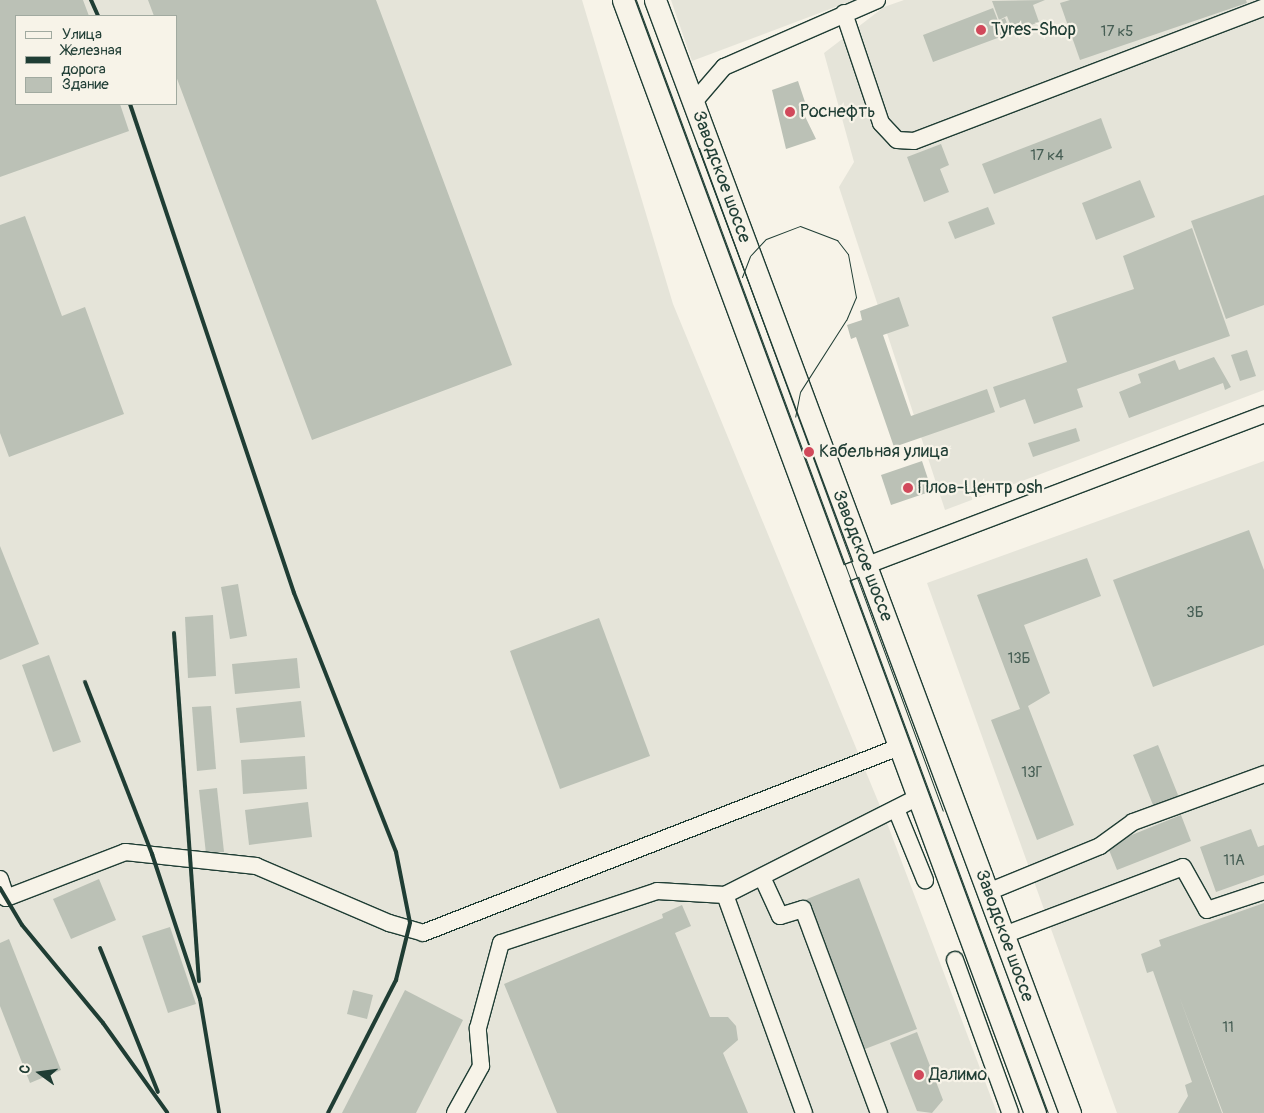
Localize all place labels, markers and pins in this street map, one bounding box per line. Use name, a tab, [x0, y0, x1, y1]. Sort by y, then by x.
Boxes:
place label: Tyres-Shop	[991, 19, 1076, 41]
marker: Tyres-Shop	[975, 24, 987, 36]
place label: Роснефть	[800, 101, 876, 123]
marker: Роснефть	[784, 106, 796, 118]
place label: Кабельная улица	[819, 441, 949, 463]
marker: Кабельная улица	[803, 446, 815, 458]
place label: Плов-Центр osh	[918, 477, 1043, 499]
marker: Плов-Центр osh	[902, 482, 914, 494]
place label: Далимо	[929, 1064, 987, 1086]
marker: Далимо	[913, 1069, 925, 1081]

